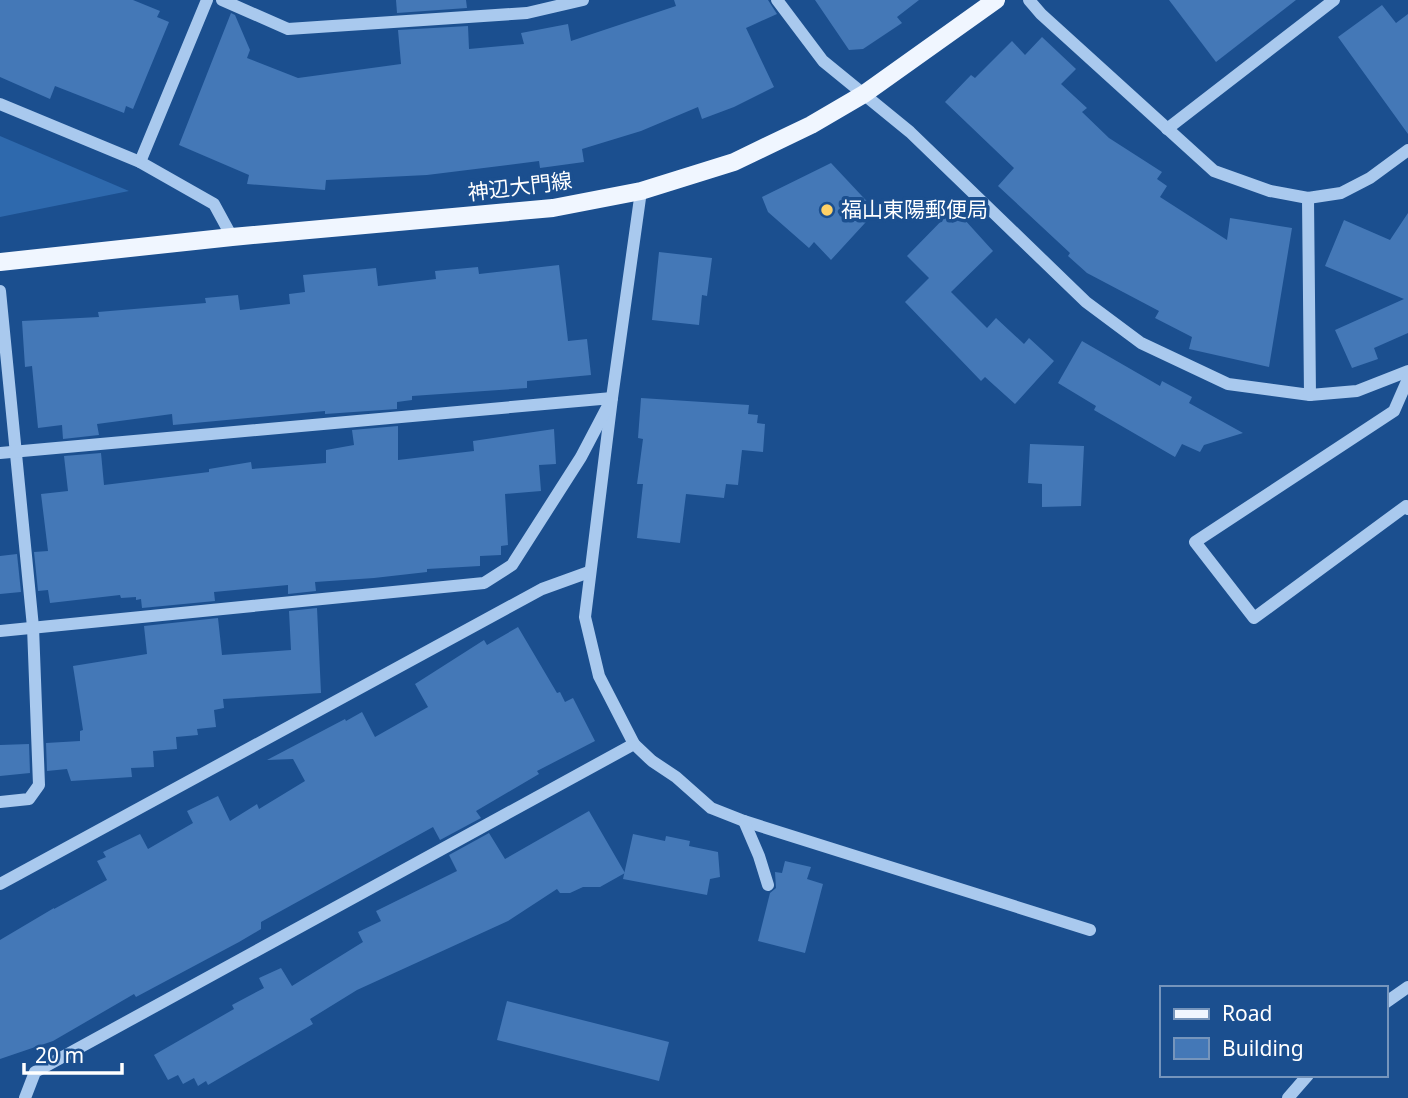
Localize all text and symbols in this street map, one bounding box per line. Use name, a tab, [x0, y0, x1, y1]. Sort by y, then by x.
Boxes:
street label: 神辺大門線	[466, 166, 574, 206]
place label: 福山東陽郵便局	[841, 195, 988, 223]
marker: 福山東陽郵便局	[819, 202, 835, 218]
legend	[1160, 986, 1387, 1077]
text: Road	[1222, 999, 1272, 1027]
scale bar	[24, 1032, 122, 1076]
text: Building	[1222, 1034, 1304, 1062]
text: 20 m	[35, 1041, 84, 1069]

